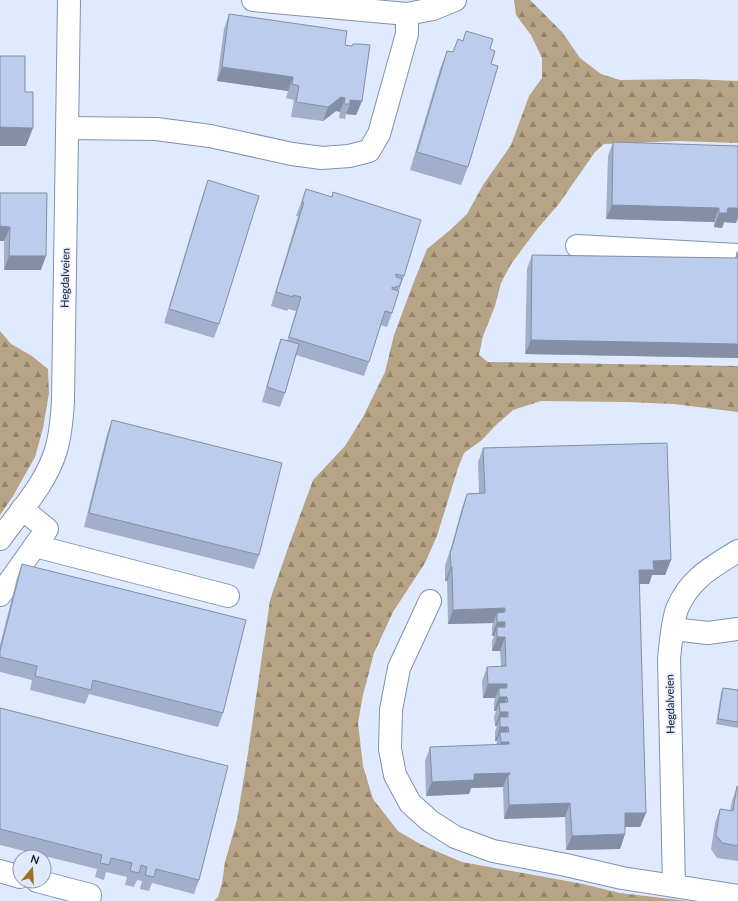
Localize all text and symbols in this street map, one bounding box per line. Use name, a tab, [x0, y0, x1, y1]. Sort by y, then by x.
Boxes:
street label: Hegdalveien	[57, 248, 72, 308]
street label: Hegdalveien	[662, 674, 677, 734]
north arrow	[12, 849, 52, 889]
text: N	[29, 852, 41, 867]

